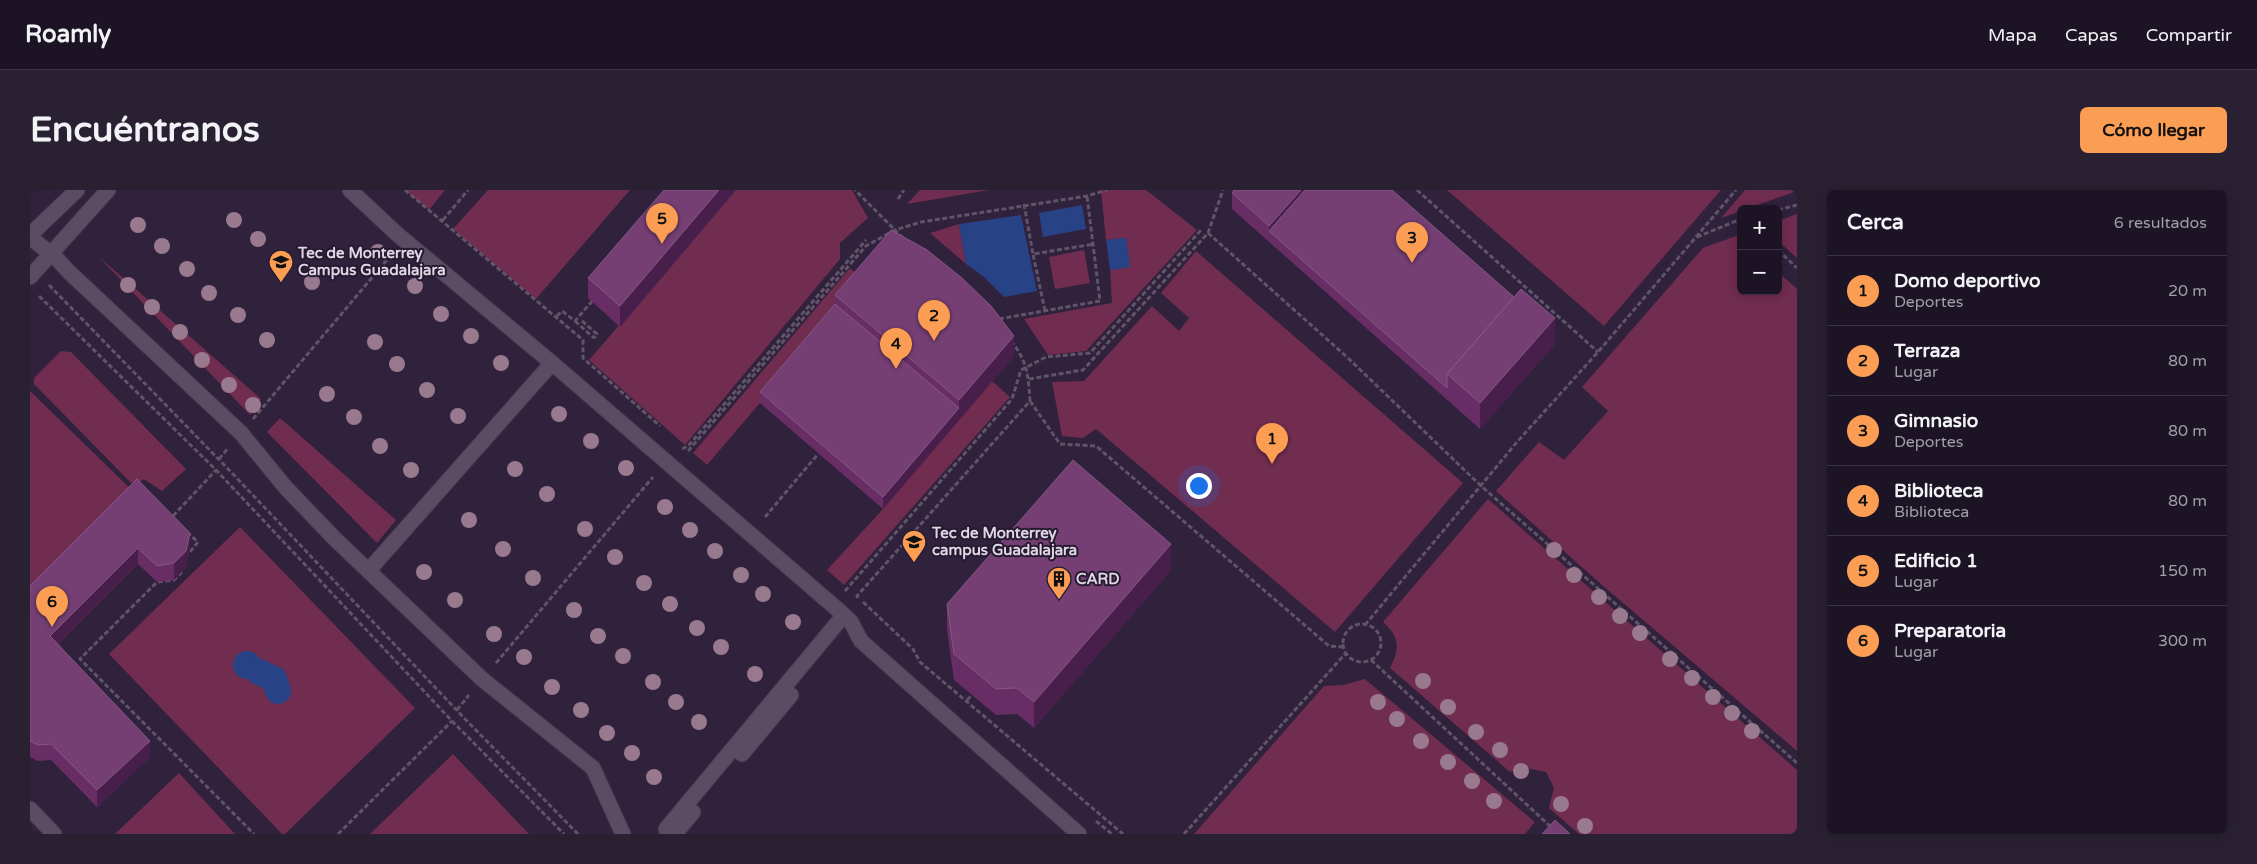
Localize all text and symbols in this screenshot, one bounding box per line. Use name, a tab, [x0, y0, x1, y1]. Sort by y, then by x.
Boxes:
text: Roamly	[25, 20, 111, 49]
text: Mapa	[1988, 24, 2037, 46]
text: Capas	[2065, 24, 2118, 46]
text: Compartir	[2146, 24, 2232, 46]
button: Cómo llegar	[2080, 107, 2227, 153]
text: Encuéntranos	[30, 109, 260, 151]
pin: 5	[646, 203, 678, 244]
map controls	[1737, 205, 1782, 295]
button: +	[1737, 205, 1782, 250]
text: Cerca	[1847, 210, 1904, 235]
text: 6 resultados	[2114, 213, 2207, 233]
pin: 3	[1396, 222, 1428, 263]
place label: Tec de Monterrey Campus Guadalajara	[297, 244, 446, 280]
school or university icon: Tec de Monterrey Campus Guadalajara	[268, 249, 294, 283]
button: −	[1737, 250, 1782, 295]
text: Domo deportivo	[1894, 270, 2040, 292]
text: 1	[1858, 281, 1868, 301]
text: 20 m	[2168, 281, 2207, 301]
text: Deportes	[1894, 292, 1963, 312]
pin: 2	[918, 300, 950, 341]
pin: 4	[880, 328, 912, 369]
text: Terraza	[1894, 340, 1960, 362]
text: 2	[1858, 351, 1868, 371]
text: 80 m	[2168, 351, 2207, 371]
text: Lugar	[1894, 362, 1938, 382]
text: Gimnasio	[1894, 410, 1978, 432]
text: 3	[1858, 421, 1868, 441]
text: 80 m	[2168, 421, 2207, 441]
pin: 1	[1256, 423, 1288, 464]
text: Deportes	[1894, 432, 1963, 452]
your location	[1186, 473, 1212, 499]
text: Biblioteca	[1894, 480, 1983, 502]
text: 4	[1858, 491, 1868, 511]
text: 80 m	[2168, 491, 2207, 511]
text: Biblioteca	[1894, 502, 1969, 522]
place label: Tec de Monterrey campus Guadalajara	[931, 524, 1077, 560]
school or university icon: Tec de Monterrey campus Guadalajara	[901, 529, 927, 563]
text: Edificio 1	[1894, 550, 1978, 572]
text: 5	[1858, 561, 1868, 581]
text: 150 m	[2158, 561, 2207, 581]
building icon: CARD	[1046, 566, 1072, 600]
place label: CARD	[1076, 570, 1120, 588]
text: Lugar	[1894, 572, 1938, 592]
pin: 6	[36, 586, 68, 627]
text: Preparatoria	[1894, 620, 2006, 642]
text: 6	[1858, 631, 1868, 651]
text: 300 m	[2158, 631, 2207, 651]
text: Lugar	[1894, 642, 1938, 662]

